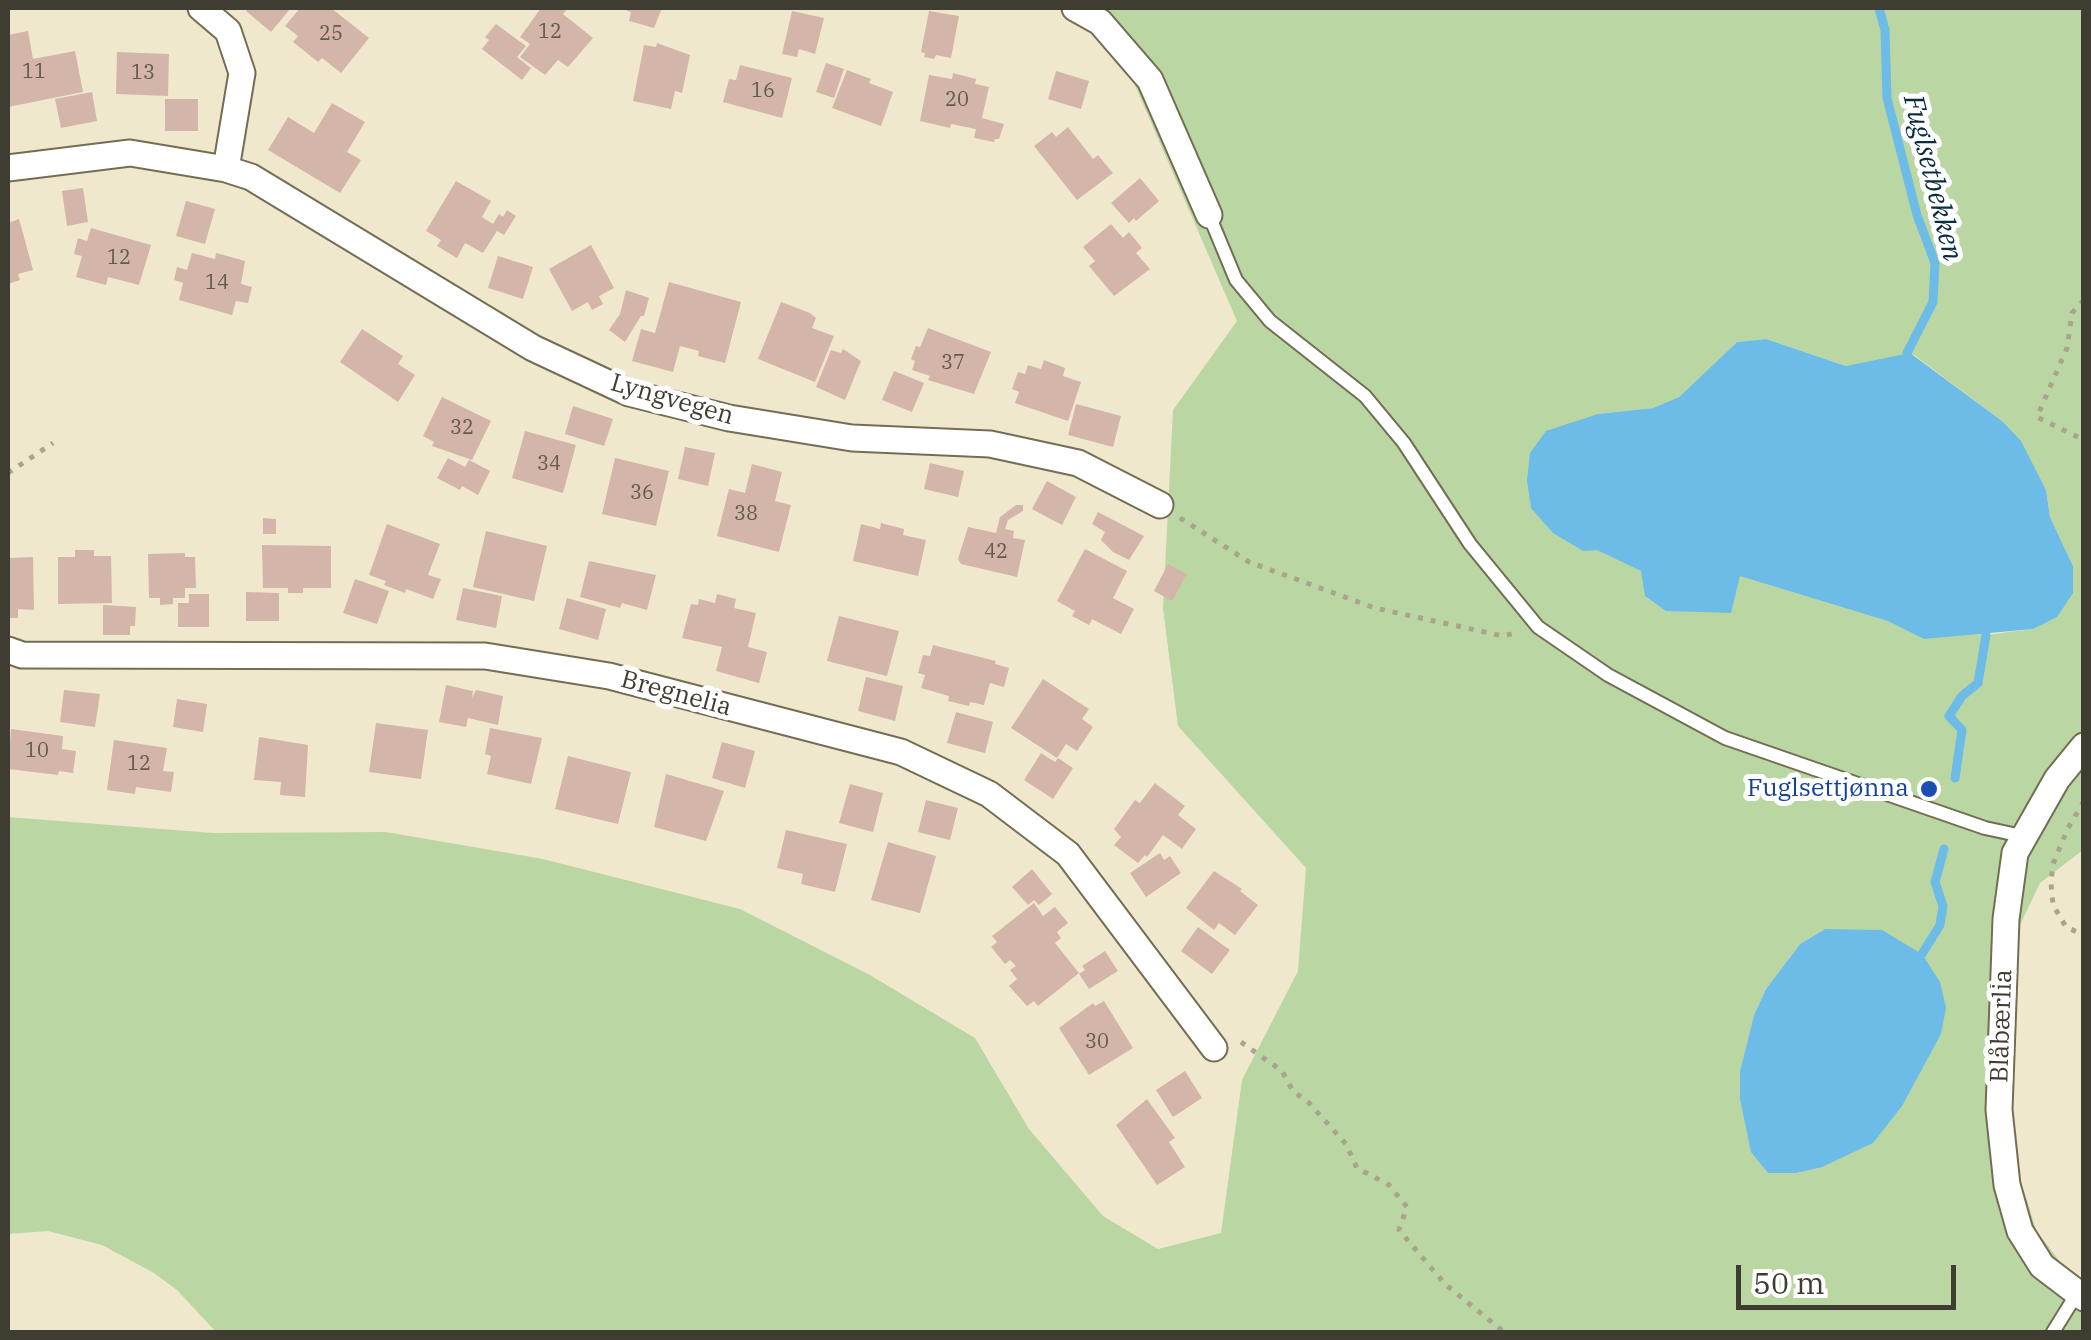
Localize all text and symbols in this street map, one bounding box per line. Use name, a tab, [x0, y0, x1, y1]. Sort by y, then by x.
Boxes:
house number: 12	[538, 20, 562, 44]
house number: 25	[319, 22, 343, 46]
house number: 11	[22, 60, 46, 84]
house number: 13	[131, 61, 155, 85]
house number: 16	[751, 79, 775, 103]
house number: 20	[945, 88, 969, 112]
water label: Fuglsetbekken	[1895, 92, 1969, 264]
house number: 12	[107, 246, 131, 270]
house number: 14	[205, 271, 229, 295]
house number: 37	[941, 351, 965, 375]
street label: Lyngvegen	[607, 368, 737, 432]
house number: 32	[450, 416, 474, 440]
house number: 34	[537, 452, 561, 476]
house number: 36	[630, 481, 654, 505]
house number: 38	[734, 502, 758, 526]
house number: 42	[984, 540, 1008, 564]
street label: Bregnelia	[617, 665, 735, 723]
house number: 10	[25, 739, 49, 763]
house number: 12	[127, 752, 151, 776]
place label: Fuglsettjønna	[1747, 774, 1909, 804]
marker: Fuglsettjønna	[1918, 778, 1940, 800]
street label: Blåbærlia	[1985, 969, 2019, 1083]
house number: 30	[1085, 1030, 1109, 1054]
scale bar	[1741, 1245, 1961, 1307]
text: 50 m	[1753, 1263, 1825, 1302]

